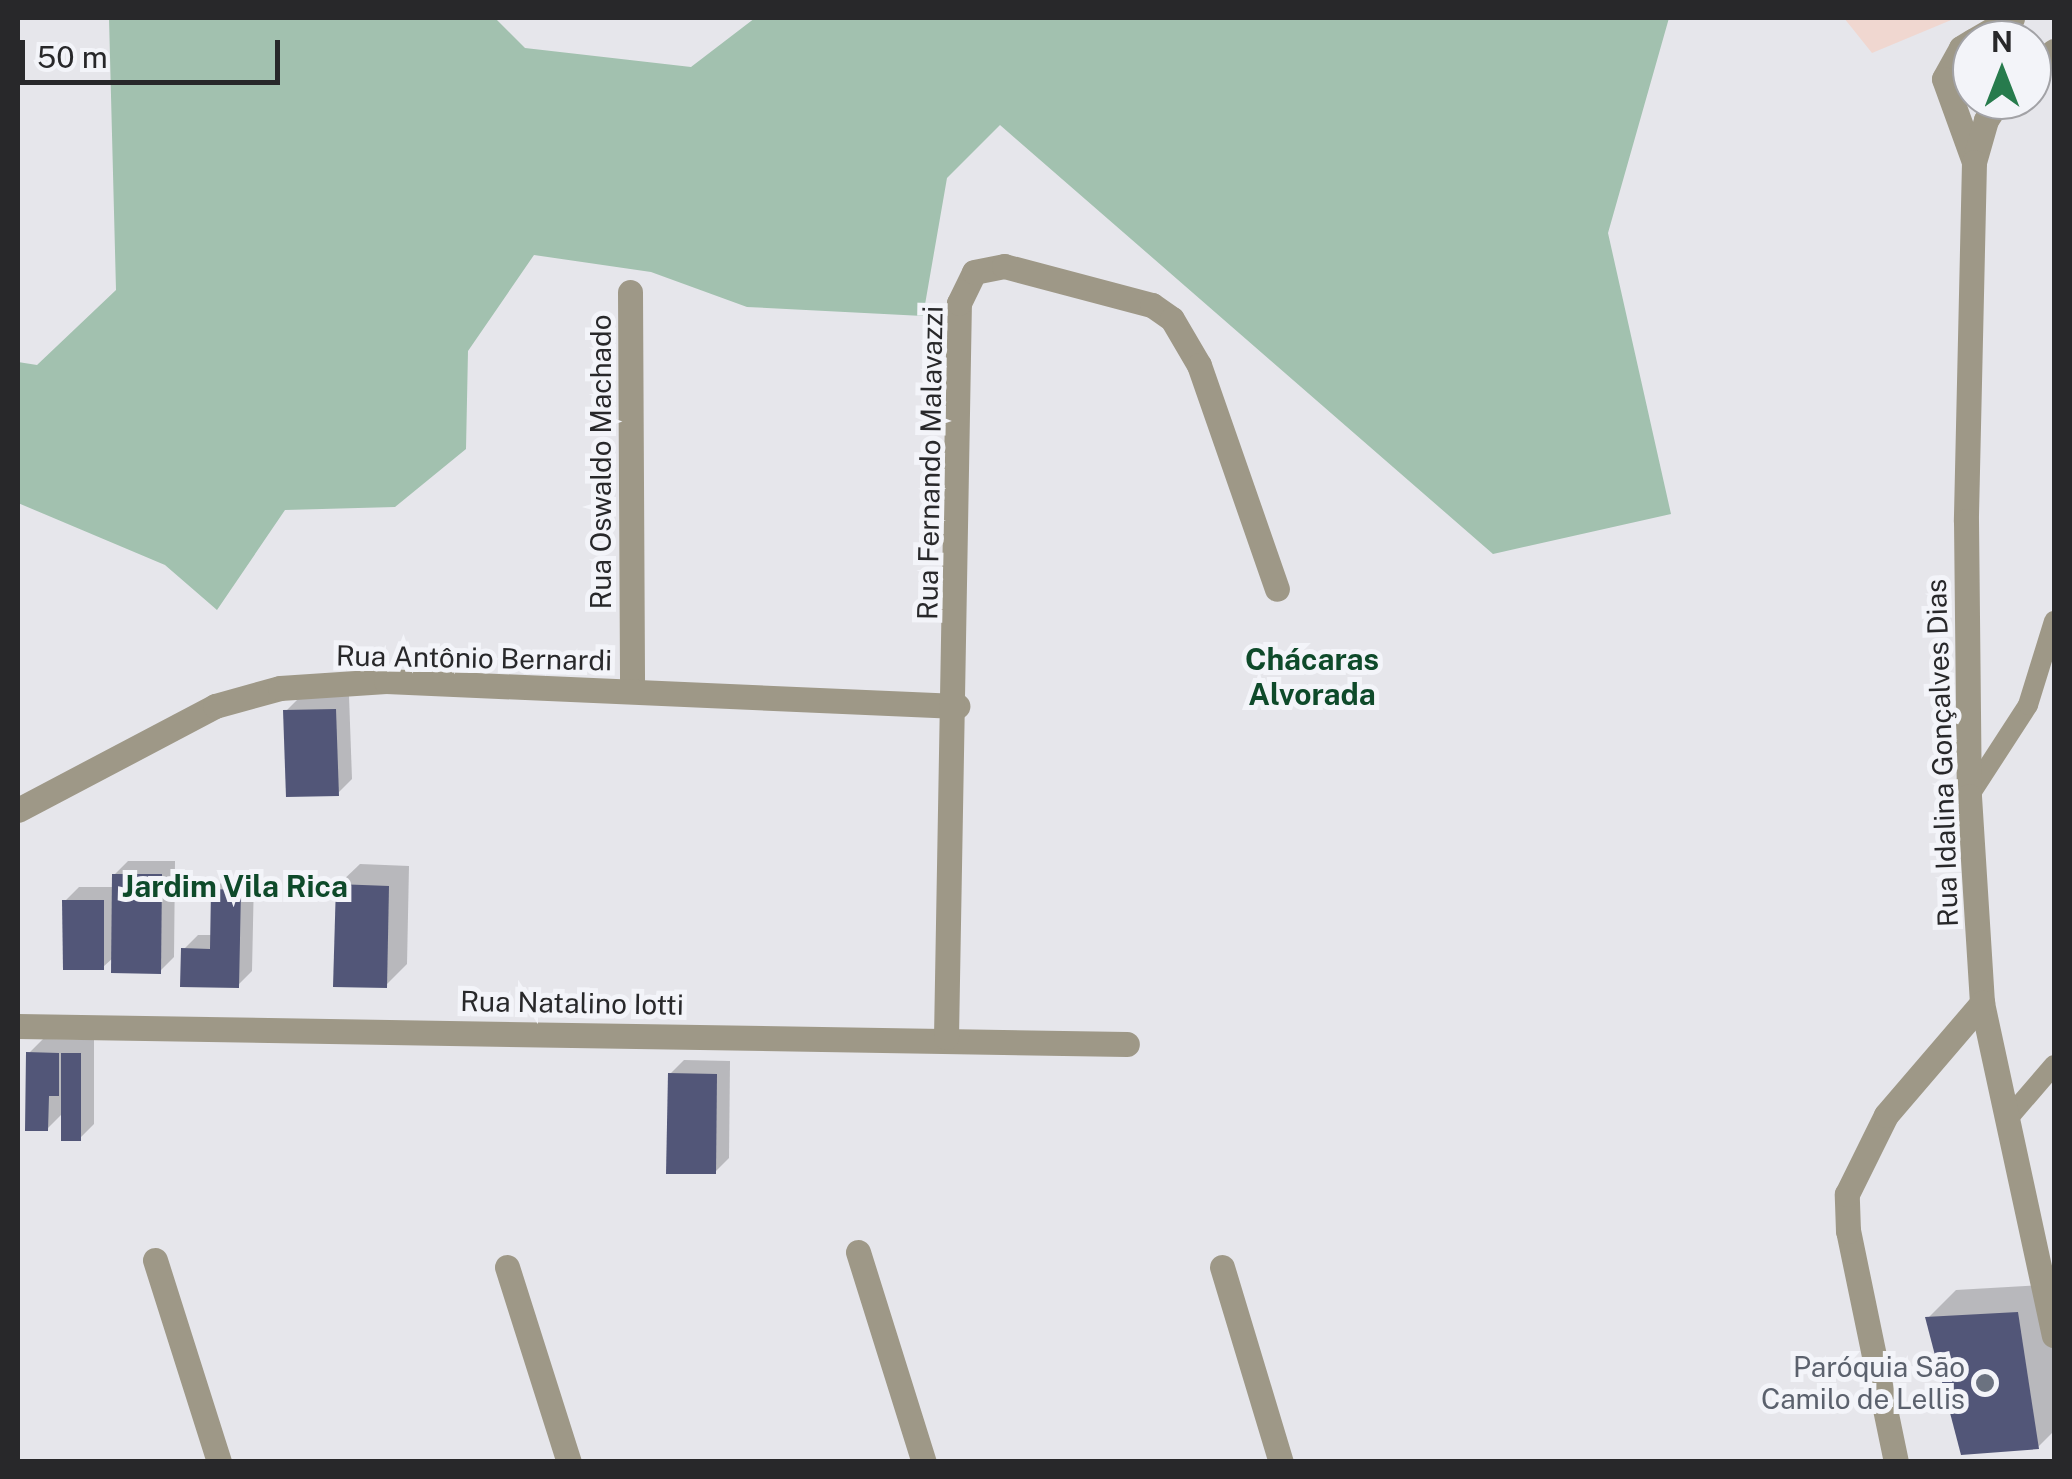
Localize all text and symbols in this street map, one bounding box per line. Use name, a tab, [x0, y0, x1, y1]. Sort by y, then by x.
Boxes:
scale bar	[25, 20, 285, 82]
north arrow	[1952, 20, 2052, 120]
text: N	[1991, 25, 2013, 58]
text: 50 m	[37, 39, 108, 75]
street label: Rua Fernando Malavazzi	[910, 306, 950, 620]
street label: Rua Oswaldo Machado	[584, 314, 618, 610]
street label: Rua Idalina Gonçalves Dias	[1919, 578, 1965, 928]
street label: Rua Antônio Bernardi	[335, 639, 613, 677]
district label: Chácaras Alvorada	[1245, 641, 1379, 712]
district label: Jardim Vila Rica	[122, 868, 348, 904]
street label: Rua Natalino Iotti	[460, 984, 684, 1022]
place label: Paróquia São Camilo de Lellis	[1760, 1350, 1965, 1416]
marker: Paróquia São Camilo de Lellis	[1974, 1372, 1996, 1394]

